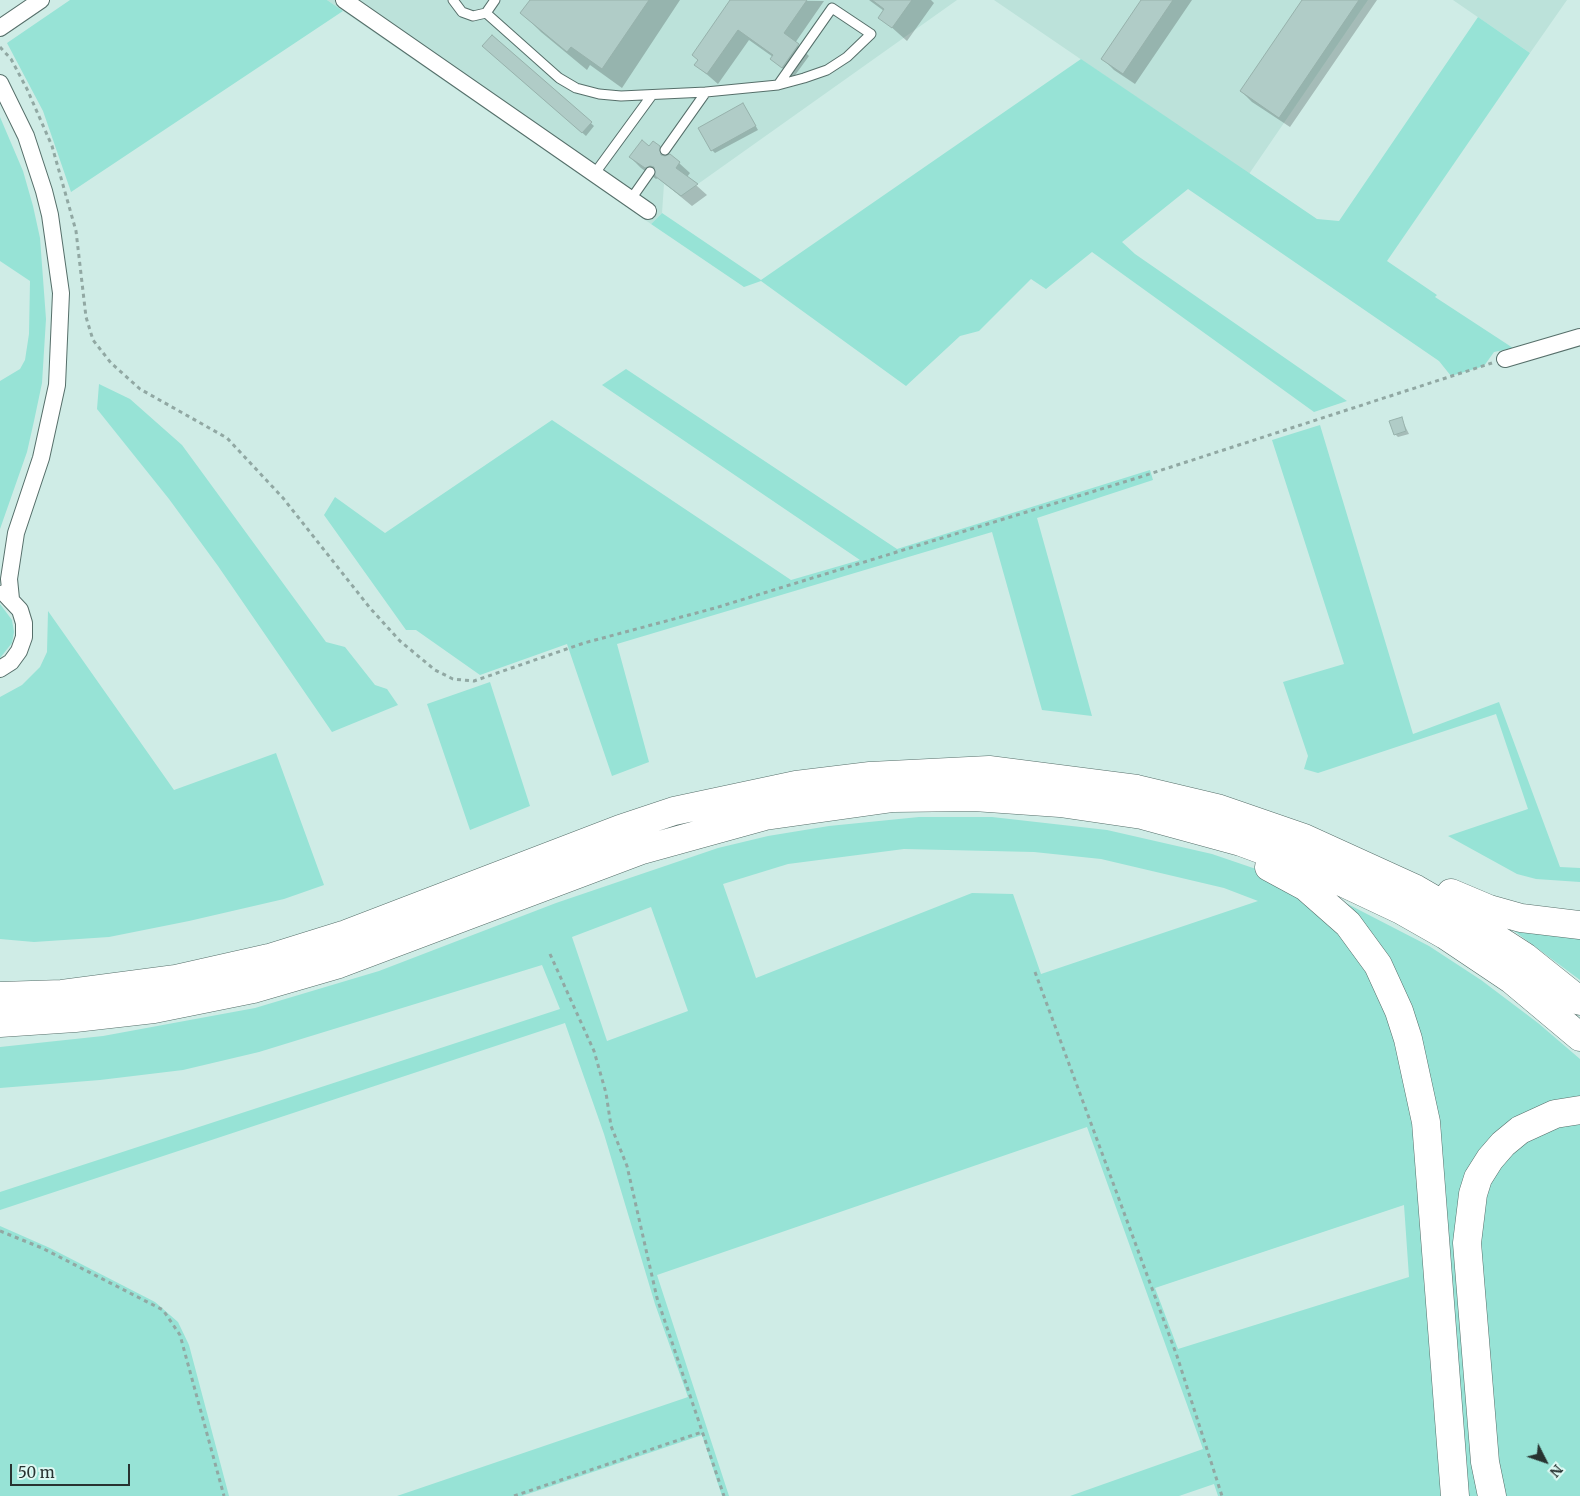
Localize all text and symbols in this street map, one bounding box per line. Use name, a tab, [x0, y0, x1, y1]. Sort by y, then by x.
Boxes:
north arrow	[1520, 1436, 1570, 1486]
scale bar	[12, 1454, 132, 1486]
text: N	[1546, 1461, 1567, 1481]
text: 50 m	[18, 1463, 55, 1482]

